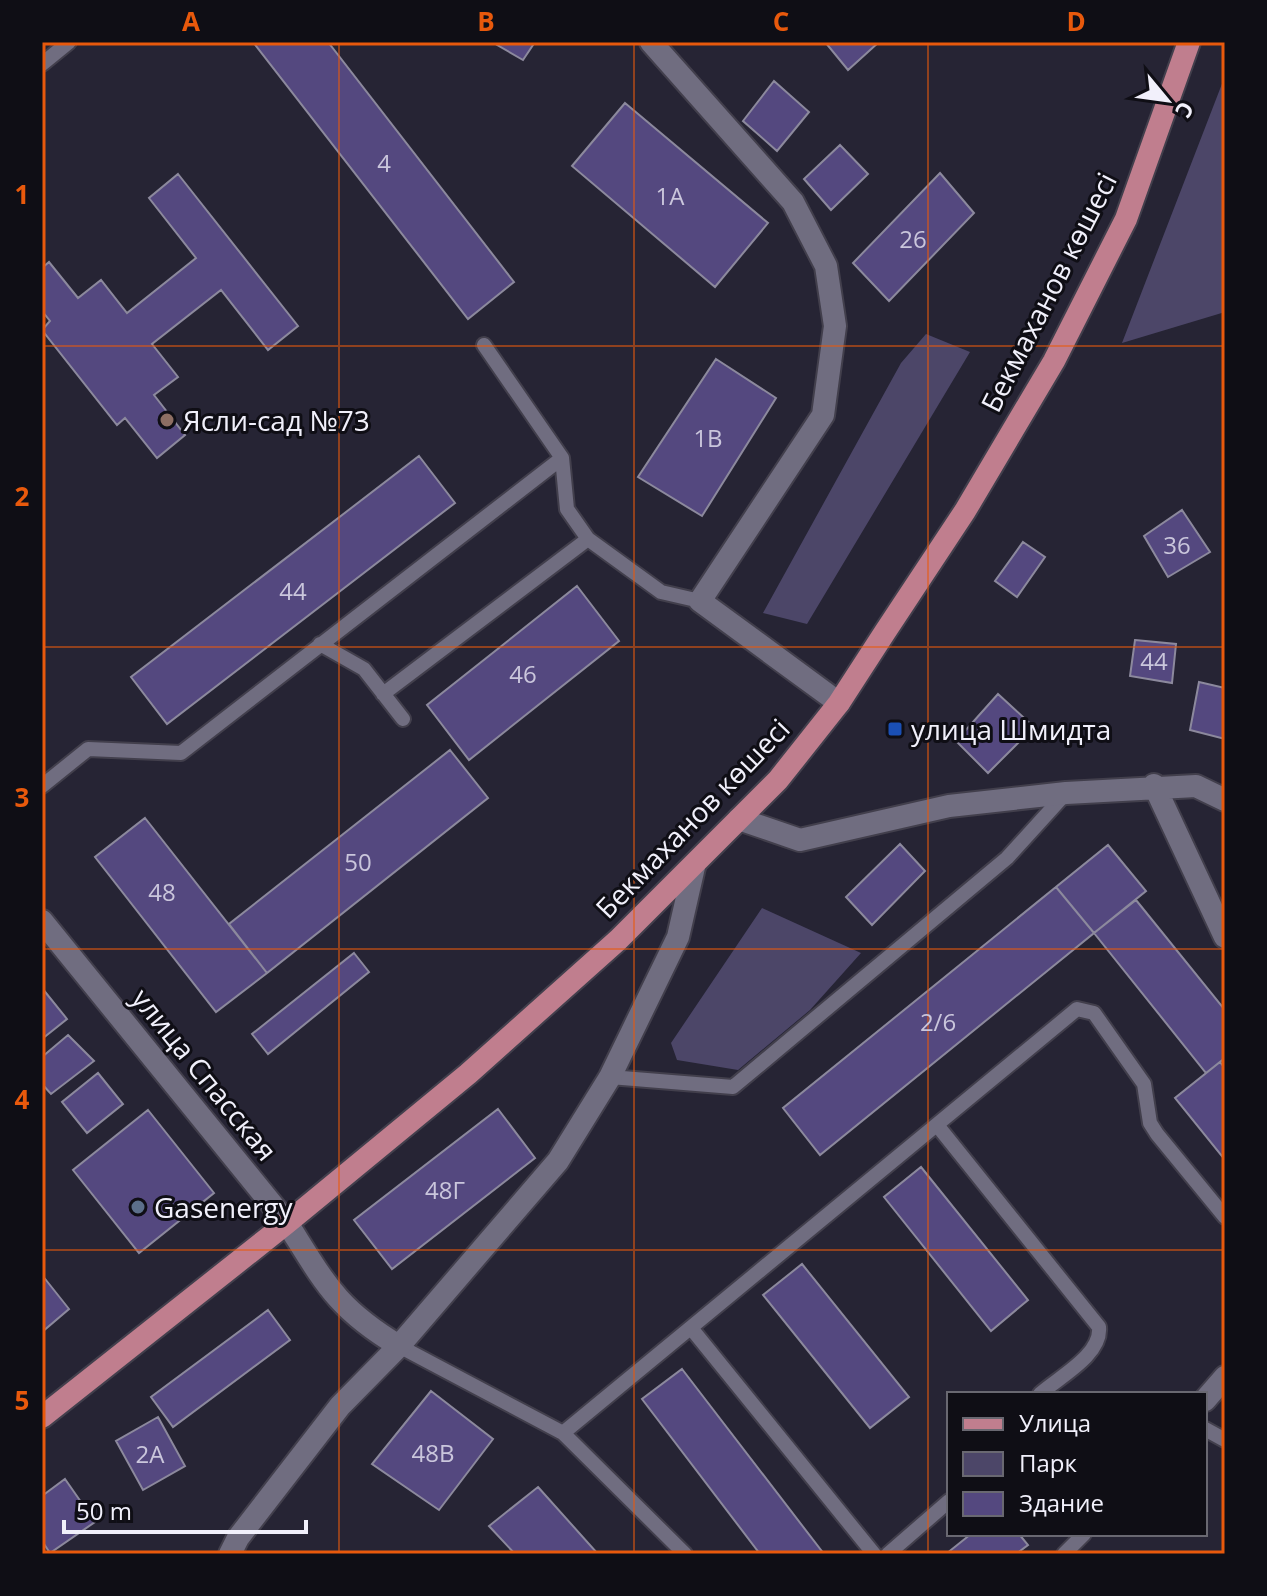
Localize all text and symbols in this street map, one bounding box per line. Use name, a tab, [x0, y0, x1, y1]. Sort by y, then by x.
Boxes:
text: A	[182, 3, 200, 39]
text: B	[477, 3, 495, 39]
text: C	[773, 3, 789, 39]
text: D	[1066, 3, 1086, 39]
north arrow	[1127, 60, 1207, 140]
text: С	[1169, 97, 1202, 124]
house number: 4	[377, 146, 391, 179]
street label: Бекмаханов көшесі	[971, 166, 1125, 418]
text: 1	[15, 176, 29, 212]
house number: 1А	[656, 179, 685, 212]
house number: 26	[899, 222, 927, 255]
place label: Ясли-сад №73	[183, 401, 370, 439]
marker: Ясли-сад №73	[158, 411, 176, 429]
house number: 1В	[693, 421, 723, 454]
text: 2	[15, 478, 30, 514]
house number: 36	[1163, 528, 1191, 561]
house number: 44	[279, 574, 307, 607]
house number: 44	[1140, 644, 1168, 677]
house number: 46	[509, 657, 537, 690]
street label: Бекмаханов көшесі	[587, 710, 797, 926]
place label: улица Шмидта	[911, 710, 1111, 748]
marker: улица Шмидта	[886, 720, 904, 738]
text: 3	[15, 779, 29, 815]
house number: 50	[344, 845, 372, 878]
house number: 48	[148, 875, 176, 908]
street label: улица Спасская	[124, 980, 286, 1168]
house number: 2/6	[920, 1005, 956, 1038]
text: 4	[15, 1081, 30, 1117]
house number: 48Г	[425, 1173, 465, 1206]
place label: Gasenergy	[154, 1188, 294, 1226]
marker: Gasenergy	[129, 1198, 147, 1216]
text: 5	[15, 1382, 29, 1418]
legend	[947, 1392, 1207, 1536]
text: Улица	[1019, 1406, 1091, 1439]
house number: 48В	[412, 1436, 454, 1469]
house number: 2А	[136, 1437, 165, 1470]
text: Парк	[1019, 1446, 1077, 1479]
scale bar	[64, 1484, 306, 1534]
text: Здание	[1019, 1486, 1104, 1519]
text: 50 m	[76, 1494, 132, 1527]

